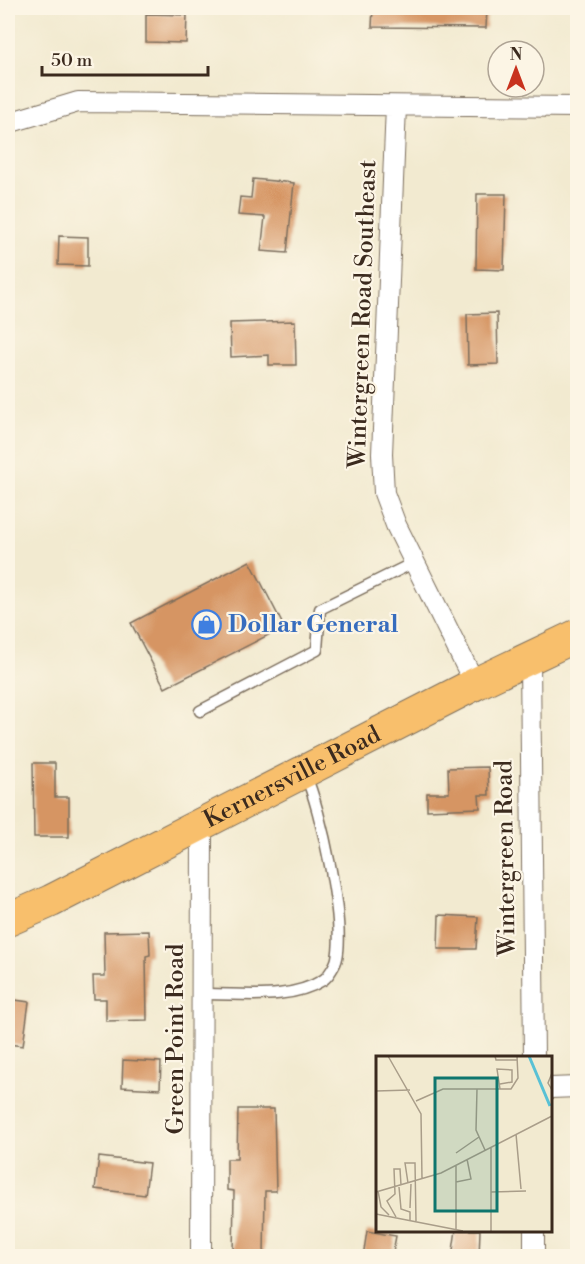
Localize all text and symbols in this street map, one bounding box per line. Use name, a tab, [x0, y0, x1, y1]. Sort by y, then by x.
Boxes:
scale bar	[42, 39, 208, 77]
north arrow	[486, 39, 546, 99]
text: N	[510, 45, 523, 65]
text: 50 m	[51, 49, 93, 72]
street label: Wintergreen Road Southeast	[343, 159, 383, 470]
shop icon: Dollar General	[191, 609, 223, 641]
place label: Dollar General	[228, 610, 398, 640]
street label: Kernersville Road	[199, 720, 386, 835]
street label: Wintergreen Road	[489, 759, 523, 957]
street label: Green Point Road	[161, 943, 191, 1134]
inset map	[376, 1056, 552, 1231]

